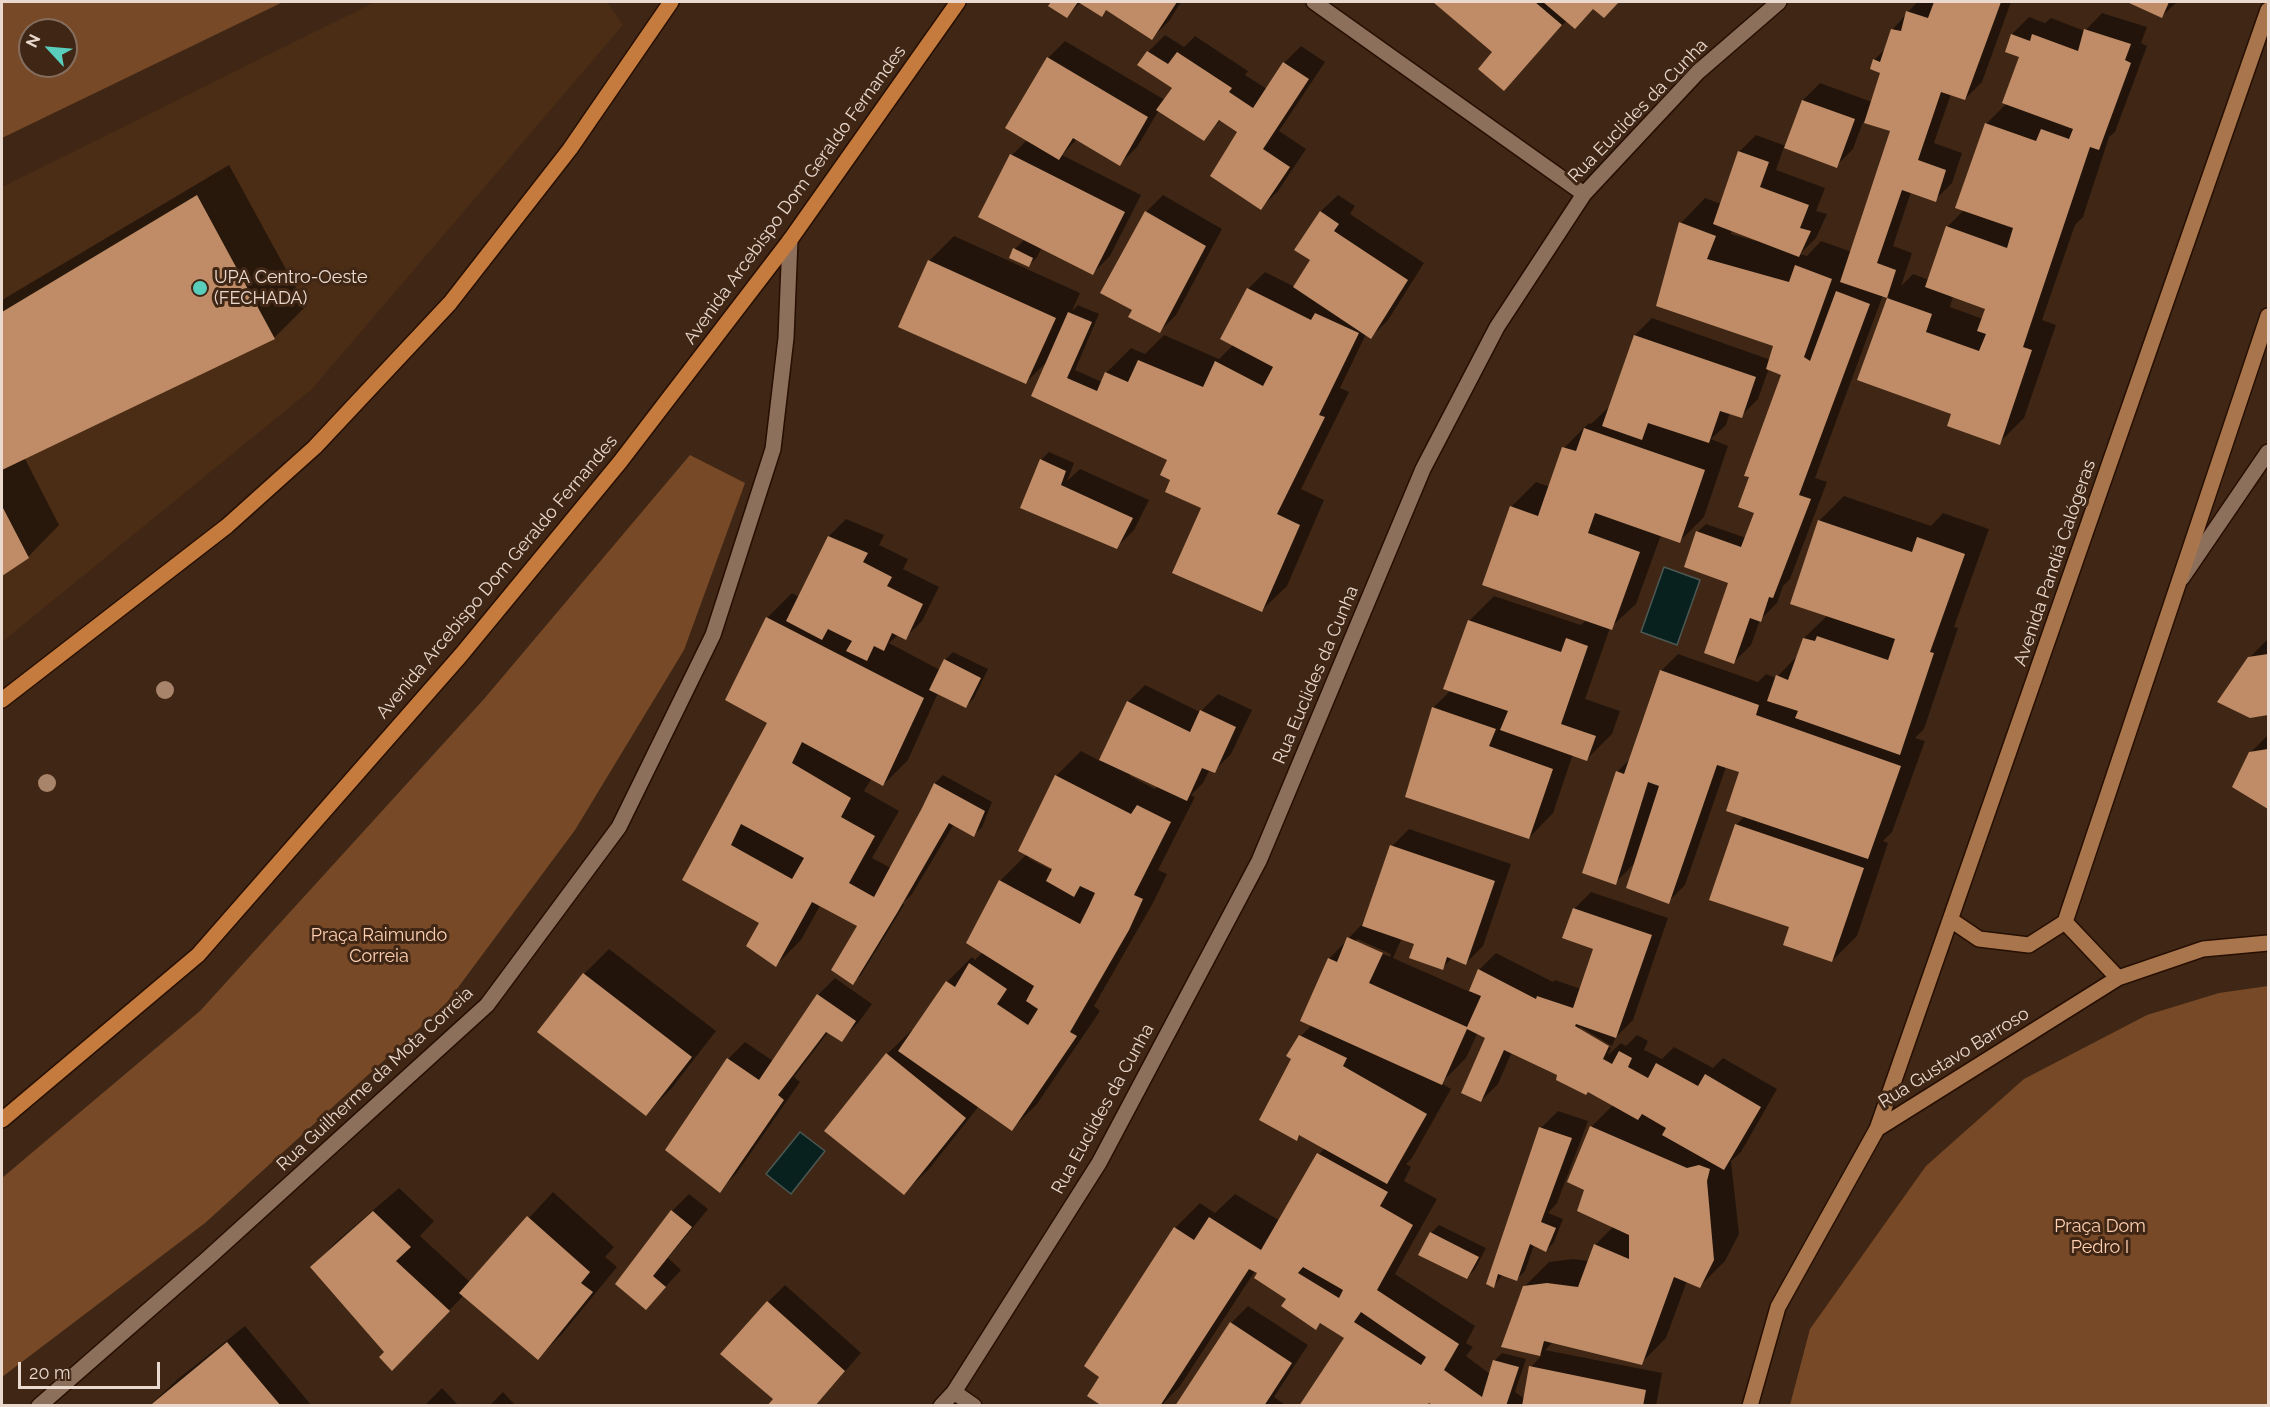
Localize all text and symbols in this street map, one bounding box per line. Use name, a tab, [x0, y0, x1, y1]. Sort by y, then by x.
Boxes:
north arrow	[18, 18, 78, 78]
text: N	[22, 31, 44, 50]
street label: Rua Euclides da Cunha	[1564, 35, 1712, 187]
street label: Avenida Arcebispo Dom Geraldo Fernandes	[679, 41, 911, 349]
place label: UPA Centro-Oeste (FECHADA)	[214, 267, 368, 310]
marker: UPA Centro-Oeste (FECHADA)	[191, 279, 209, 297]
street label: Avenida Arcebispo Dom Geraldo Fernandes	[372, 431, 622, 723]
street label: Avenida Pandiá Calógeras	[2010, 457, 2100, 669]
street label: Rua Euclides da Cunha	[1269, 583, 1363, 767]
park label: Praça Raimundo Correia	[311, 925, 447, 968]
street label: Rua Guilherme da Mota Correia	[273, 982, 477, 1176]
street label: Rua Gustavo Barroso	[1875, 1003, 2033, 1113]
street label: Rua Euclides da Cunha	[1047, 1020, 1159, 1198]
park label: Praça Dom Pedro I	[2054, 1216, 2146, 1258]
scale bar	[21, 1350, 164, 1388]
text: 20 m	[29, 1362, 71, 1383]

